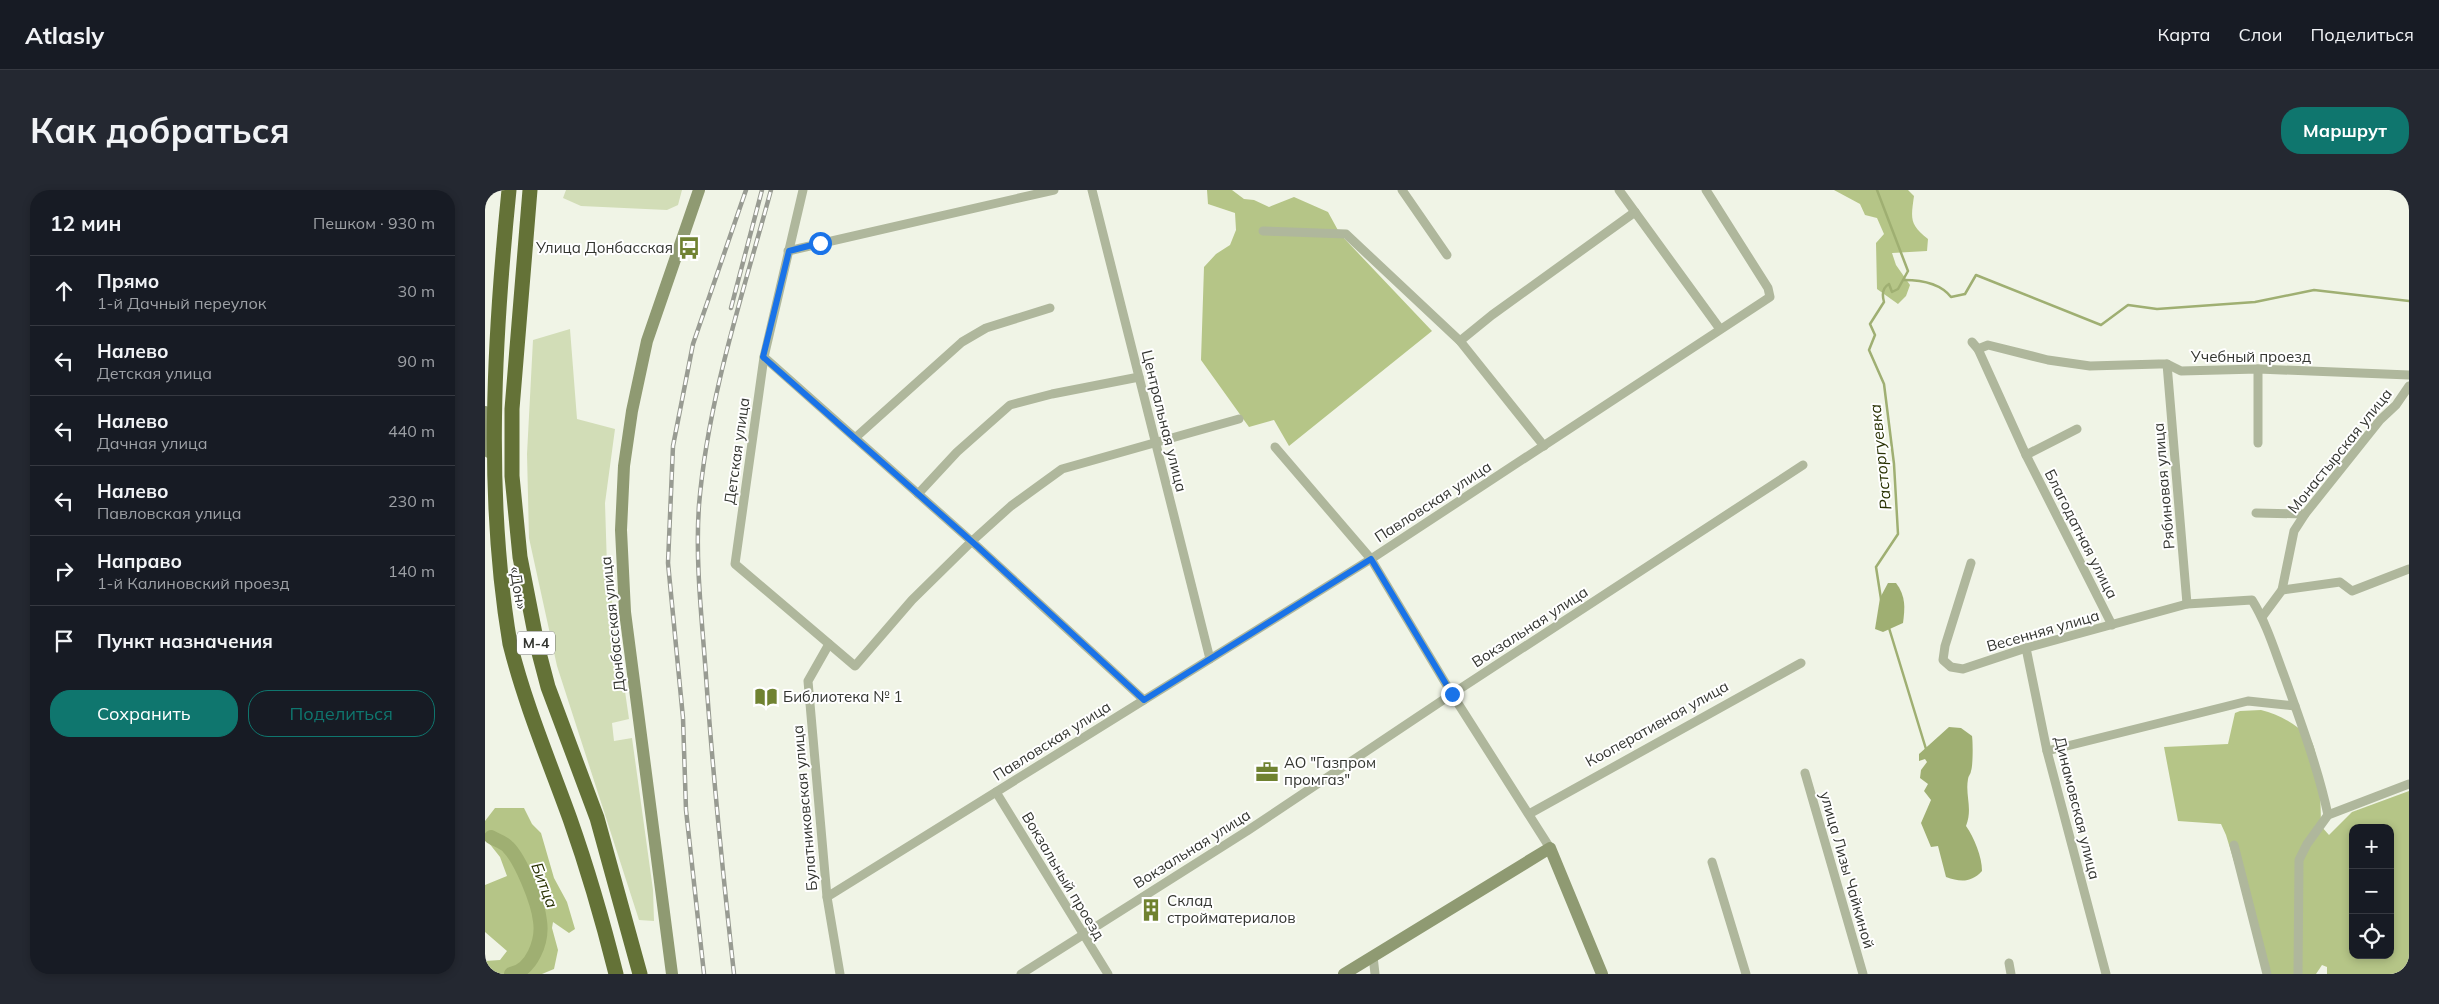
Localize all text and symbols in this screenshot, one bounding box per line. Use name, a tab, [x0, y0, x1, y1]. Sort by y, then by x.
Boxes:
text: Atlasly	[25, 20, 104, 50]
text: Карта	[2158, 23, 2210, 46]
text: Слои	[2238, 23, 2283, 46]
text: Поделиться	[2311, 23, 2414, 46]
button: Маршрут	[2281, 107, 2409, 154]
text: Как добраться	[30, 108, 290, 152]
text: 12 мин	[50, 210, 122, 236]
text: Пешком · 930 m	[313, 213, 435, 233]
route start	[809, 232, 832, 255]
bus stop icon: Улица Донбасская	[676, 235, 702, 261]
place label: Улица Донбасская	[535, 238, 673, 257]
text: Прямо	[97, 269, 159, 293]
icon: ahead	[50, 277, 78, 305]
text: 30 m	[398, 281, 435, 301]
text: 1-й Дачный переулок	[97, 293, 266, 313]
text: Налево	[97, 339, 169, 363]
icon: left	[50, 347, 78, 375]
street label: Учебный проезд	[2190, 347, 2311, 366]
street label: Центральная улица	[1138, 348, 1191, 494]
text: 90 m	[398, 351, 435, 371]
text: Детская улица	[97, 363, 212, 383]
street label: Монастырская улица	[2283, 384, 2396, 517]
street label: Детская улица	[720, 396, 753, 506]
water label: Расторгуевка	[1864, 403, 1895, 511]
text: Налево	[97, 409, 169, 433]
icon: left	[50, 417, 78, 445]
text: 440 m	[388, 421, 435, 441]
street label: Рябиновая улица	[2149, 422, 2178, 550]
text: Дачная улица	[97, 433, 208, 453]
street label: Павловская улица	[1371, 457, 1495, 546]
street label: Благодатная улица	[2041, 466, 2122, 602]
text: Налево	[97, 479, 169, 503]
icon: left	[50, 487, 78, 515]
text: 230 m	[388, 491, 435, 511]
text: Павловская улица	[97, 503, 242, 523]
text: Направо	[97, 549, 182, 573]
street label: Донбасская улица	[596, 556, 629, 693]
icon: right	[50, 557, 78, 585]
text: 140 m	[388, 561, 435, 581]
street label: «Дон»	[506, 565, 531, 611]
text: 1-й Калиновский проезд	[97, 573, 289, 593]
street label: Вокзальная улица	[1468, 582, 1591, 671]
street label: Весенняя улица	[1984, 605, 2101, 656]
icon: arrive	[50, 627, 78, 655]
text: Пункт назначения	[97, 629, 273, 653]
road number: М-4	[517, 632, 555, 654]
street label: Кооперативная улица	[1582, 676, 1732, 771]
route end	[1441, 683, 1464, 706]
library icon: Библиотека № 1	[753, 684, 779, 710]
place label: Библиотека № 1	[783, 687, 903, 706]
button: Сохранить	[50, 690, 238, 737]
button: Поделиться	[248, 690, 435, 737]
street label: Павловская улица	[989, 697, 1114, 785]
street label: Булатниковская улица	[788, 724, 821, 892]
street label: Динамовская улица	[2050, 734, 2104, 881]
place label: АО "Газпром промгаз"	[1284, 753, 1376, 789]
office icon: АО "Газпром промгаз"	[1254, 759, 1280, 785]
street label: улица Лизы Чайкиной	[1816, 789, 1879, 951]
street label: Вокзальная улица	[1130, 805, 1254, 892]
street label: Вокзальный проезд	[1018, 808, 1109, 943]
map controls	[2349, 824, 2394, 959]
button: +	[2349, 824, 2394, 869]
water label: Битца	[527, 859, 563, 911]
button: −	[2349, 869, 2394, 914]
place label: Склад стройматериалов	[1167, 891, 1296, 927]
building icon: Склад стройматериалов	[1138, 897, 1164, 923]
button: locate	[2349, 914, 2394, 959]

